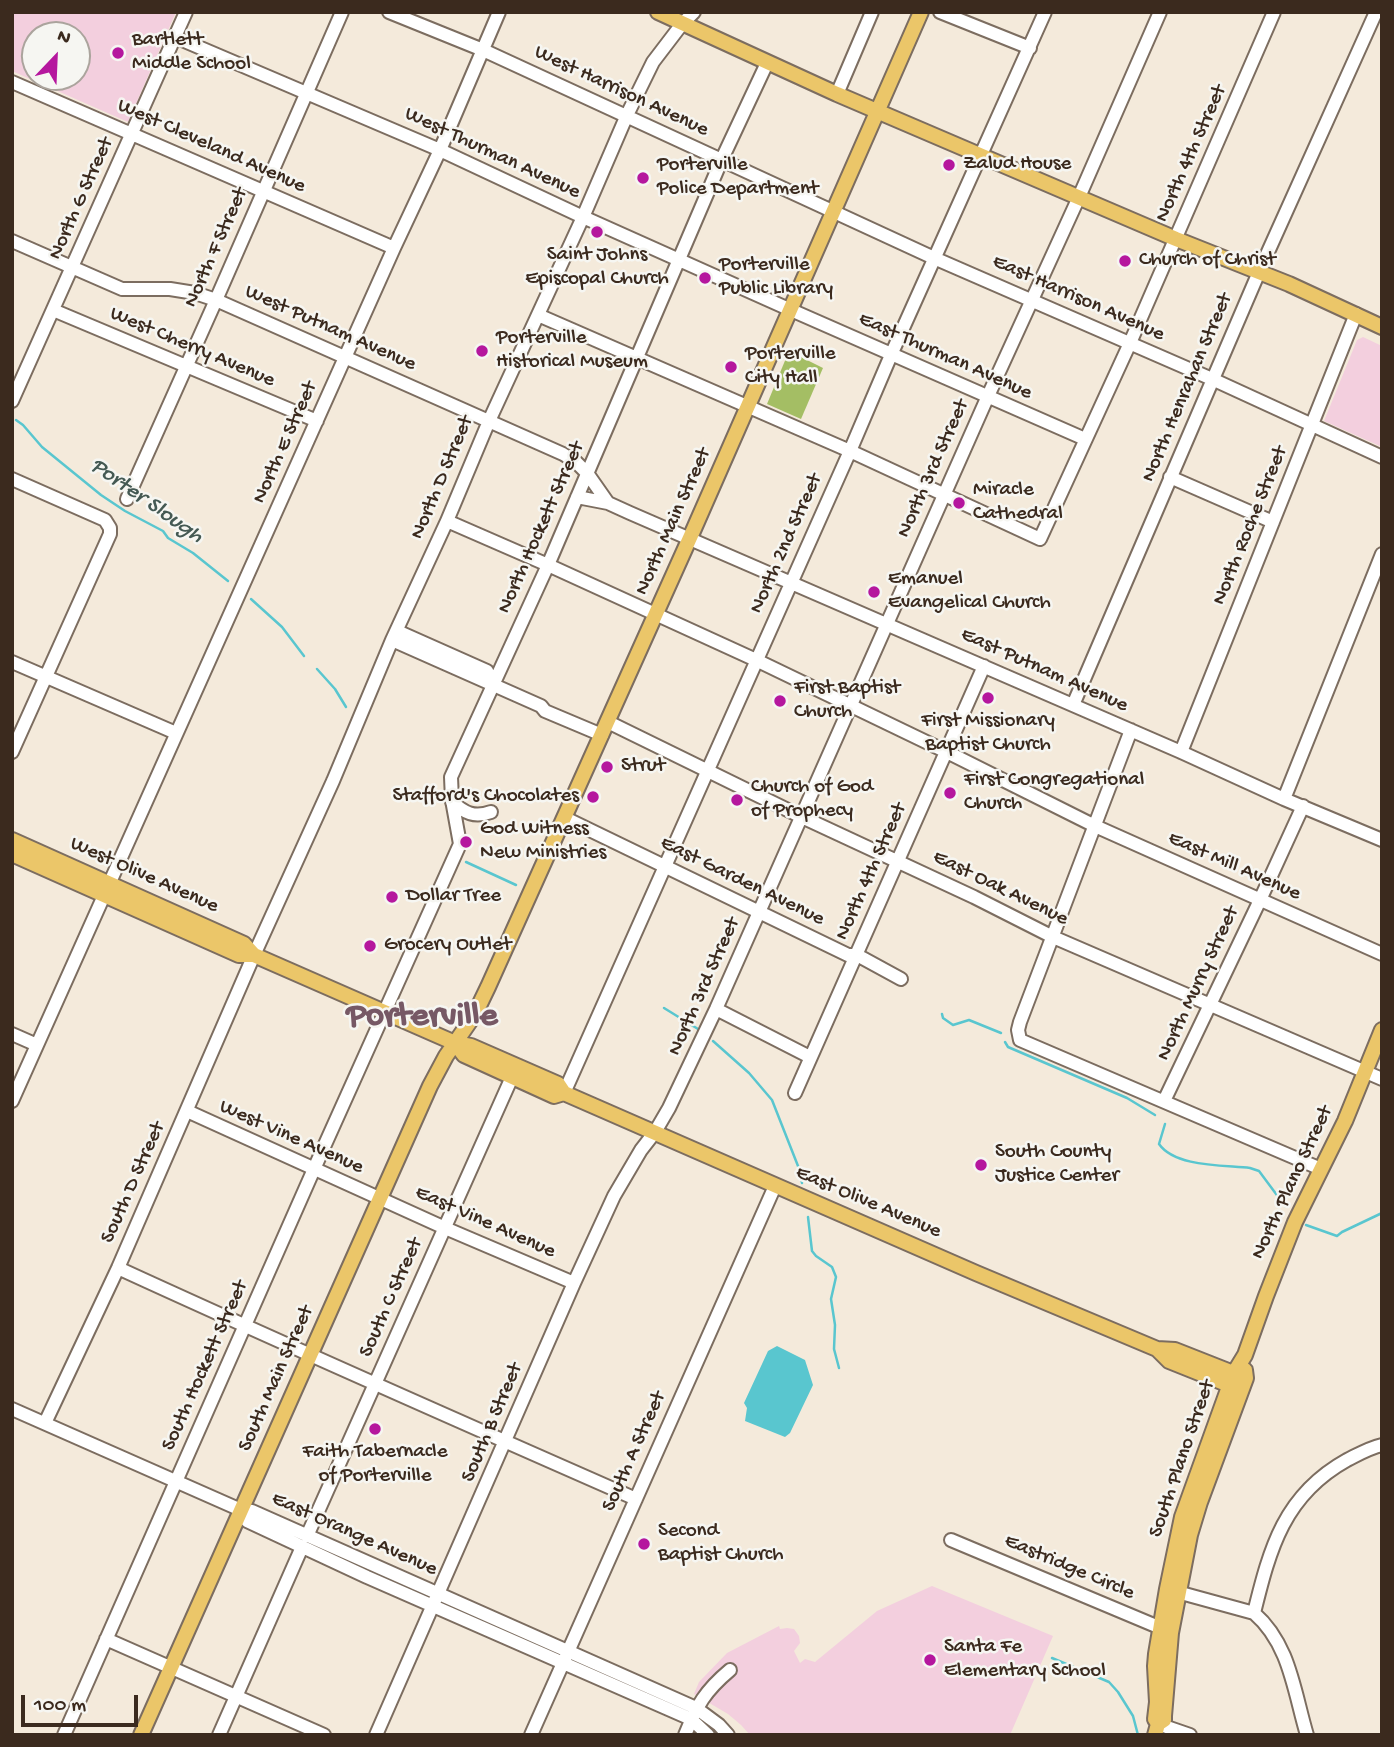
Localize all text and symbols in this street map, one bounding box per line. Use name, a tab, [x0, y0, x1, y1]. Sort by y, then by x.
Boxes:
north arrow	[21, 21, 91, 91]
text: N	[53, 25, 74, 51]
place label: Bartlett Middle School	[132, 28, 251, 78]
street label: West Harrison Avenue	[530, 40, 712, 144]
marker: Bartlett Middle School	[110, 45, 126, 61]
street label: North 4th Street	[1150, 81, 1234, 227]
street label: West Cleveland Avenue	[113, 94, 309, 200]
street label: West Thurman Avenue	[400, 102, 584, 206]
street label: North G Street	[44, 134, 120, 264]
place label: Zalud House	[963, 152, 1071, 178]
place label: Porterville Police Department	[657, 153, 818, 203]
marker: Zalud House	[941, 157, 957, 173]
marker: Porterville Police Department	[635, 170, 651, 186]
street label: North F Street	[179, 184, 255, 312]
marker: Saint Johns Episcopal Church	[589, 224, 605, 240]
place label: Saint Johns Episcopal Church	[525, 243, 669, 293]
place label: Church of Christ	[1139, 248, 1276, 274]
street label: East Harrison Avenue	[988, 250, 1168, 348]
place label: Porterville Public Library	[719, 253, 833, 303]
marker: Church of Christ	[1117, 253, 1133, 269]
marker: Porterville Public Library	[697, 270, 713, 286]
street label: West Putnam Avenue	[241, 280, 419, 378]
street label: North Henrahan Street	[1137, 290, 1239, 486]
street label: West Cherry Avenue	[106, 302, 278, 394]
street label: East Thurman Avenue	[854, 307, 1036, 407]
place label: Porterville Historical Museum	[496, 326, 648, 376]
place label: Porterville City Hall	[745, 342, 836, 392]
marker: Porterville Historical Museum	[474, 343, 490, 359]
marker: Porterville City Hall	[723, 359, 739, 375]
street label: North E Street	[248, 378, 324, 508]
street label: North 3rd Street	[892, 396, 976, 542]
street label: North D Street	[406, 413, 480, 543]
street label: North Hockett Street	[493, 438, 591, 618]
street label: North Roche Street	[1208, 443, 1294, 609]
street label: North Main Street	[630, 444, 718, 600]
water label: Porter Slough	[84, 453, 208, 551]
street label: North 2nd Street	[745, 470, 829, 618]
place label: Miracle Cathedral	[973, 478, 1063, 528]
marker: Miracle Cathedral	[951, 495, 967, 511]
place label: Emanuel Evangelical Church	[888, 567, 1051, 617]
marker: Emanuel Evangelical Church	[866, 584, 882, 600]
street label: East Putnam Avenue	[956, 623, 1132, 719]
place label: First Baptist Church	[794, 676, 900, 726]
marker: First Missionary Baptist Church	[980, 690, 996, 706]
marker: First Baptist Church	[772, 693, 788, 709]
place label: First Missionary Baptist Church	[921, 709, 1055, 759]
place label: Strut	[621, 754, 665, 780]
marker: Strut	[599, 759, 615, 775]
place label: First Congregational Church	[964, 768, 1144, 818]
place label: Church of God of Prophecy	[751, 775, 873, 825]
place label: Stafford's Chocolates	[392, 784, 579, 810]
marker: First Congregational Church	[942, 785, 958, 801]
marker: Stafford's Chocolates	[585, 789, 601, 805]
marker: Church of God of Prophecy	[729, 792, 745, 808]
street label: North 4th Street	[830, 799, 914, 945]
place label: God Witness New Ministries	[480, 817, 606, 867]
street label: East Mill Avenue	[1164, 827, 1304, 907]
street label: East Garden Avenue	[656, 831, 828, 933]
street label: West Olive Avenue	[66, 832, 222, 920]
marker: God Witness New Ministries	[458, 834, 474, 850]
street label: East Oak Avenue	[928, 845, 1072, 933]
place label: Dollar Tree	[406, 884, 501, 910]
marker: Dollar Tree	[384, 889, 400, 905]
street label: North Murry Street	[1152, 903, 1246, 1065]
street label: North 3rd Street	[663, 914, 747, 1060]
place label: Grocery Outlet	[384, 933, 511, 959]
marker: Grocery Outlet	[362, 938, 378, 954]
district label: Porterville	[346, 998, 498, 1040]
street label: West Vine Avenue	[215, 1095, 367, 1181]
street label: North Plano Street	[1246, 1102, 1340, 1264]
street label: South D Street	[96, 1119, 172, 1247]
place label: South County Justice Center	[995, 1140, 1119, 1190]
marker: South County Justice Center	[973, 1157, 989, 1173]
street label: East Olive Avenue	[791, 1161, 945, 1245]
street label: East Vine Avenue	[411, 1181, 559, 1265]
street label: South C Street	[355, 1235, 429, 1361]
street label: South Hockett Street	[157, 1277, 255, 1455]
street label: South Main Street	[234, 1302, 320, 1456]
street label: South B Street	[457, 1360, 529, 1486]
street label: South Plano Street	[1144, 1377, 1222, 1541]
street label: South A Street	[597, 1388, 673, 1516]
marker: Faith Tabernacle of Porterville	[367, 1421, 383, 1437]
place label: Faith Tabernacle of Porterville	[302, 1440, 448, 1490]
street label: East Orange Avenue	[267, 1487, 441, 1583]
place label: Second Baptist Church	[658, 1519, 783, 1569]
street label: Eastridge Circle	[1000, 1529, 1138, 1607]
marker: Second Baptist Church	[636, 1536, 652, 1552]
place label: Santa Fe Elementary School	[944, 1635, 1106, 1685]
marker: Santa Fe Elementary School	[922, 1652, 938, 1668]
scale bar	[24, 1680, 142, 1724]
text: 100 m	[34, 1694, 86, 1719]

